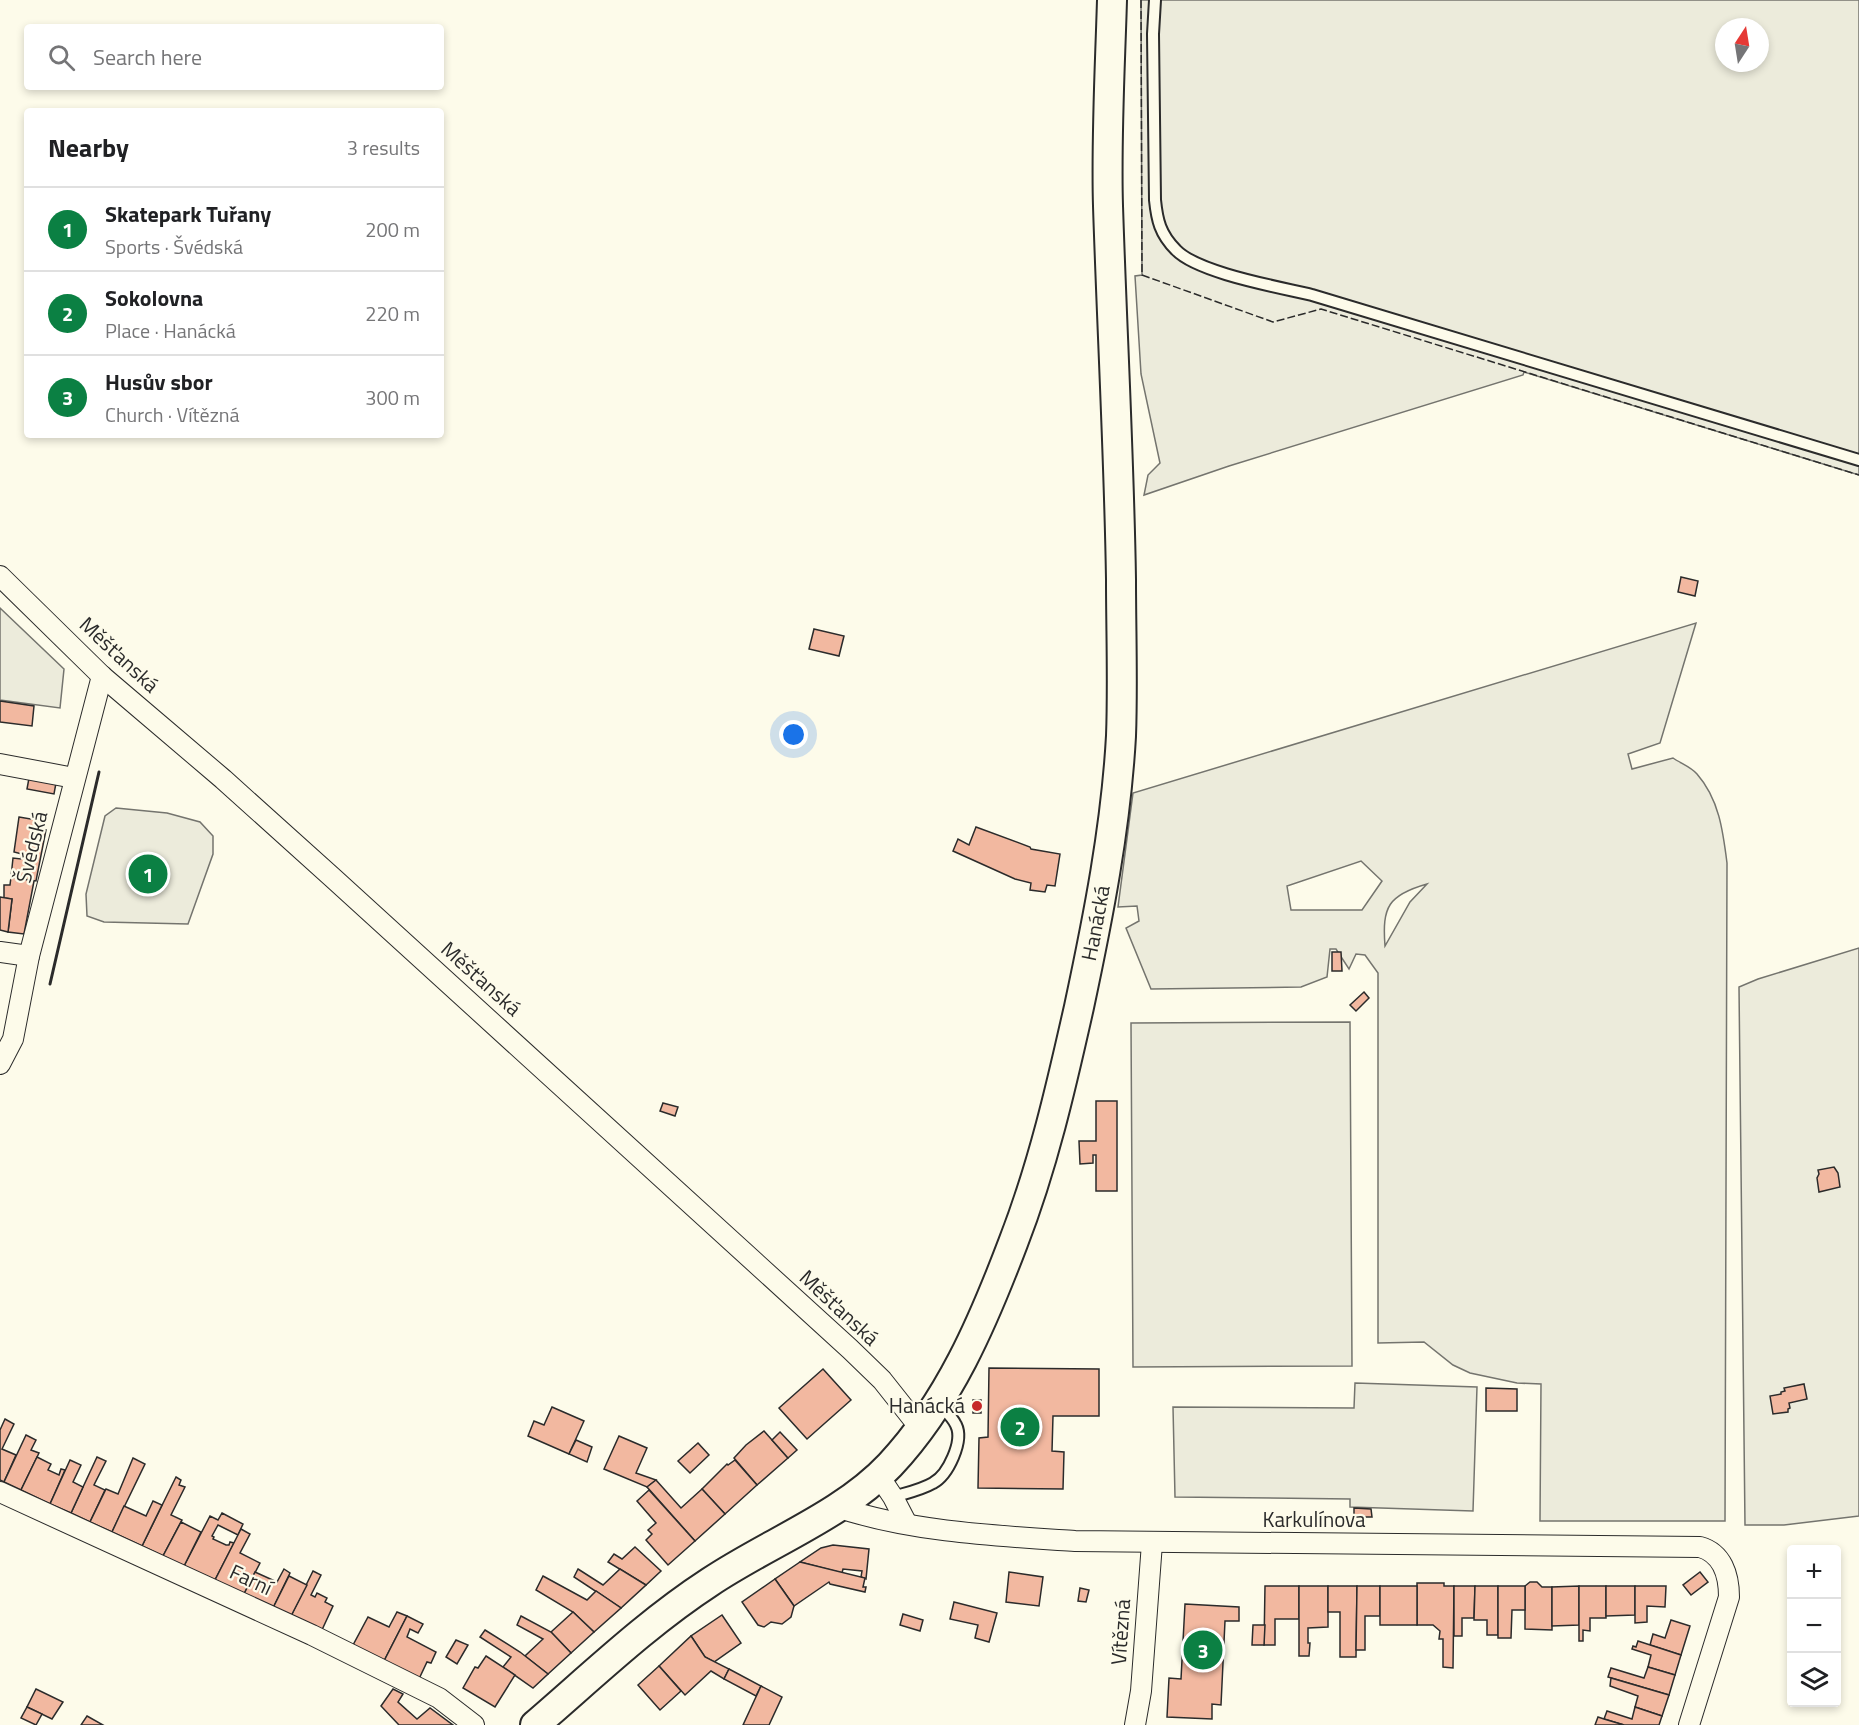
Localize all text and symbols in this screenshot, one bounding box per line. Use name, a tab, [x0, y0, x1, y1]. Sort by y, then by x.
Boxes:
north arrow	[1715, 18, 1769, 72]
search box	[24, 24, 444, 90]
text: Search here	[93, 40, 202, 74]
icon: search	[45, 41, 78, 74]
text: Nearby	[48, 128, 129, 167]
text: 3 results	[347, 132, 420, 163]
text: Skatepark Tuřany	[105, 197, 271, 231]
text: 1	[62, 214, 73, 245]
text: 200 m	[365, 214, 420, 245]
text: Sports · Švédská	[105, 231, 243, 262]
text: Sokolovna	[105, 281, 203, 315]
text: 2	[62, 298, 73, 329]
text: 220 m	[365, 298, 420, 329]
text: Place · Hanácká	[105, 315, 236, 346]
text: Husův sbor	[105, 365, 213, 399]
text: 3	[62, 382, 73, 413]
text: 300 m	[365, 382, 420, 413]
text: Church · Vítězná	[105, 399, 240, 430]
street label: Měšťanská	[73, 609, 167, 700]
your location	[779, 720, 808, 749]
street label: Švédská	[7, 807, 56, 886]
pin: 1	[128, 852, 168, 896]
street label: Hanácká	[1072, 882, 1118, 963]
street label: Měšťanská	[434, 933, 530, 1024]
street label: Měšťanská	[793, 1262, 887, 1353]
place label: Hanácká	[889, 1389, 965, 1421]
marker: Hanácká	[970, 1399, 984, 1413]
pin: 2	[1000, 1404, 1040, 1450]
street label: Karkulínova	[1262, 1503, 1366, 1535]
map controls	[1787, 1545, 1841, 1707]
button: +	[1787, 1545, 1841, 1599]
street label: Farní	[225, 1555, 279, 1603]
street label: Vítězná	[1102, 1597, 1138, 1666]
button: −	[1787, 1599, 1841, 1653]
pin: 3	[1184, 1628, 1222, 1672]
button: layers	[1787, 1653, 1841, 1707]

